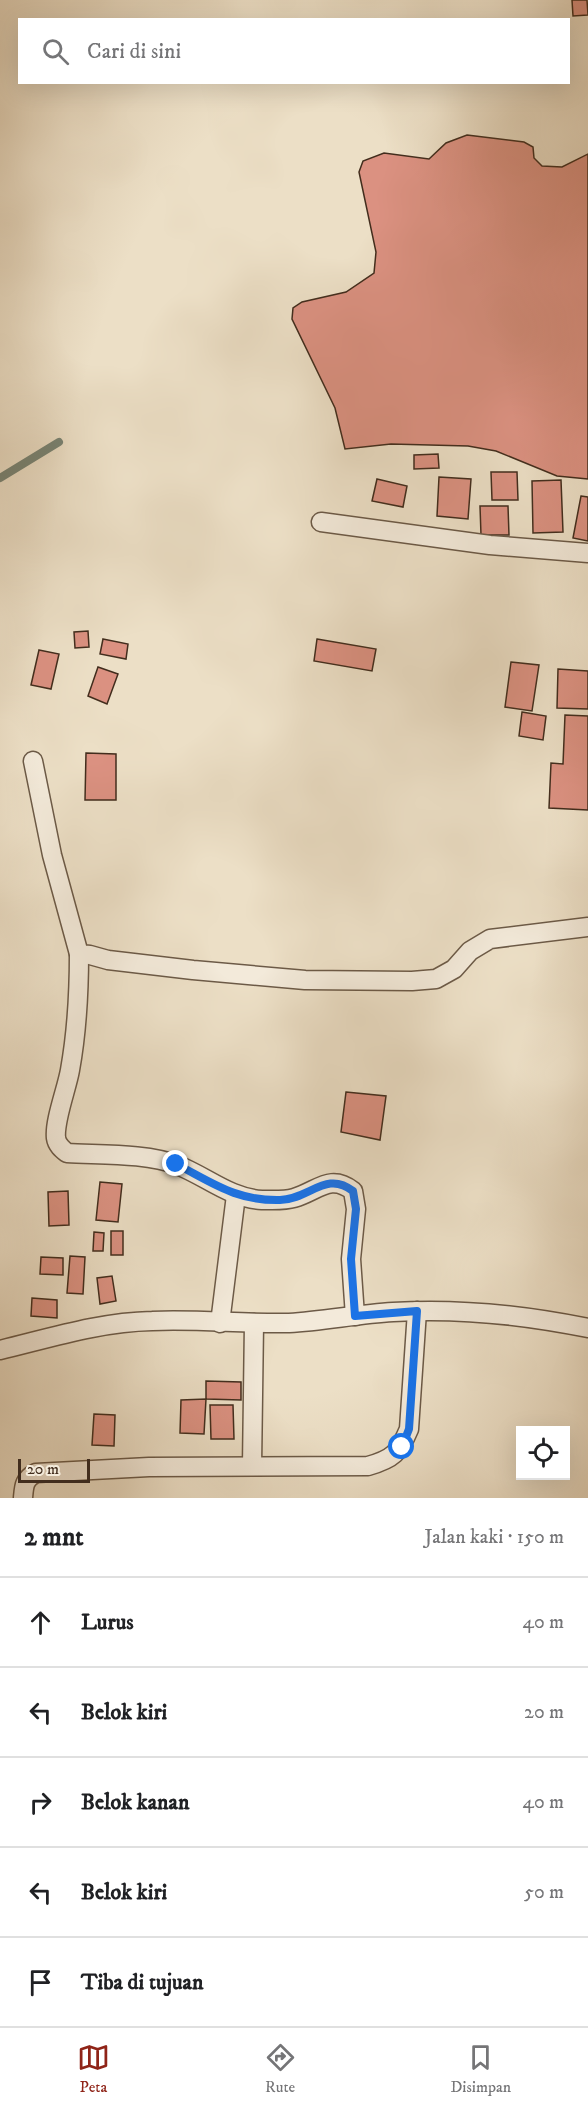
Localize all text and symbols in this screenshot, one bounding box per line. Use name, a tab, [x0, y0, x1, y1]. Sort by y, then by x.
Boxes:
search box	[18, 18, 570, 84]
icon: search	[39, 35, 72, 68]
text: Cari di sini	[87, 38, 181, 65]
route end	[162, 1150, 188, 1176]
map controls	[516, 1426, 570, 1480]
button: locate	[516, 1426, 570, 1480]
route start	[388, 1433, 414, 1459]
scale bar	[18, 1456, 90, 1484]
text: 20 m	[27, 1459, 59, 1479]
text: 2 mnt	[24, 1521, 84, 1554]
text: Jalan kaki · 150 m	[425, 1525, 564, 1550]
icon: ahead	[24, 1606, 57, 1639]
text: Lurus	[81, 1609, 134, 1636]
text: 40 m	[522, 1610, 564, 1635]
icon: left	[24, 1696, 57, 1729]
text: Belok kiri	[81, 1699, 167, 1726]
text: 20 m	[524, 1700, 564, 1725]
icon: right	[24, 1786, 57, 1819]
text: Belok kanan	[81, 1789, 189, 1816]
text: 40 m	[522, 1790, 564, 1815]
icon: left	[24, 1876, 57, 1909]
text: Belok kiri	[81, 1879, 167, 1906]
text: 50 m	[524, 1880, 564, 1905]
icon: arrive	[24, 1966, 57, 1999]
text: Tiba di tujuan	[81, 1969, 203, 1996]
tab: Peta	[77, 2041, 110, 2097]
tab: Rute	[264, 2041, 297, 2097]
tab: Disimpan	[450, 2041, 511, 2097]

